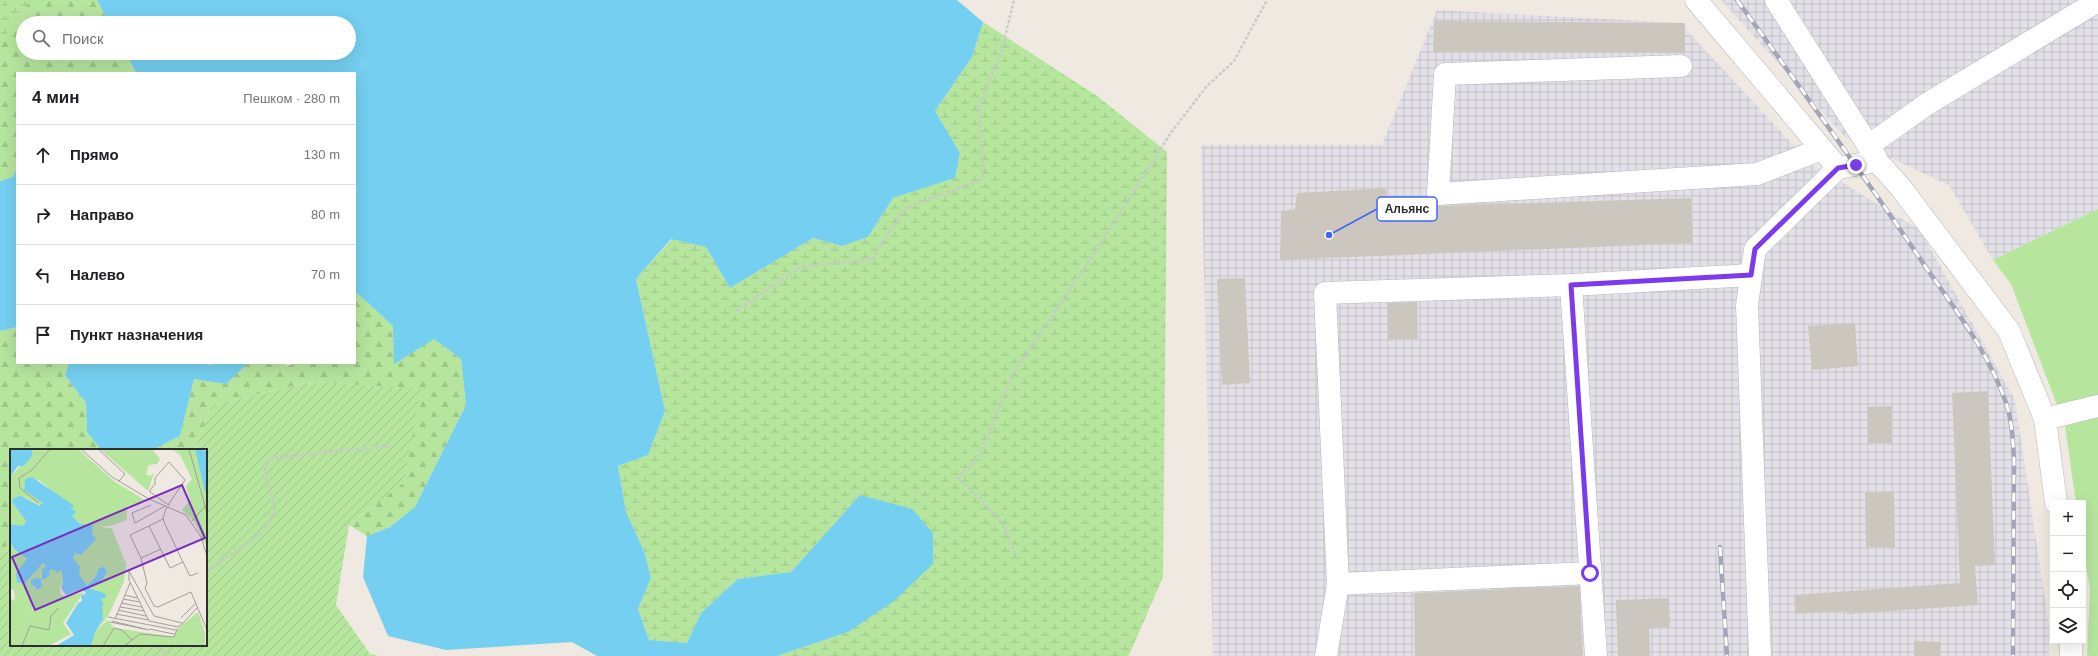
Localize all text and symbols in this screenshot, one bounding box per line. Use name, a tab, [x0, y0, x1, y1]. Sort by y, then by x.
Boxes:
search box	[16, 16, 356, 60]
icon: search	[30, 27, 52, 49]
text: Поиск	[62, 30, 104, 47]
text: 4 мин	[32, 88, 79, 107]
text: Пешком · 280 m	[243, 91, 340, 106]
icon: ahead	[32, 144, 54, 166]
text: Прямо	[70, 146, 119, 163]
text: 130 m	[304, 147, 340, 162]
route end	[1847, 156, 1865, 174]
callout: Альянс	[1377, 197, 1437, 221]
text: Альянс	[1385, 202, 1430, 216]
icon: right	[32, 204, 54, 226]
text: Направо	[70, 206, 134, 223]
text: 80 m	[311, 207, 340, 222]
icon: left	[32, 264, 54, 286]
text: Налево	[70, 266, 125, 283]
text: 70 m	[311, 267, 340, 282]
icon: arrive	[32, 324, 54, 346]
text: Пункт назначения	[70, 326, 203, 343]
inset map	[10, 449, 207, 646]
map controls	[2050, 500, 2086, 644]
button: +	[2050, 500, 2086, 536]
button: −	[2050, 536, 2086, 572]
route start	[1581, 564, 1599, 582]
button: locate	[2050, 572, 2086, 608]
button: layers	[2050, 608, 2086, 644]

